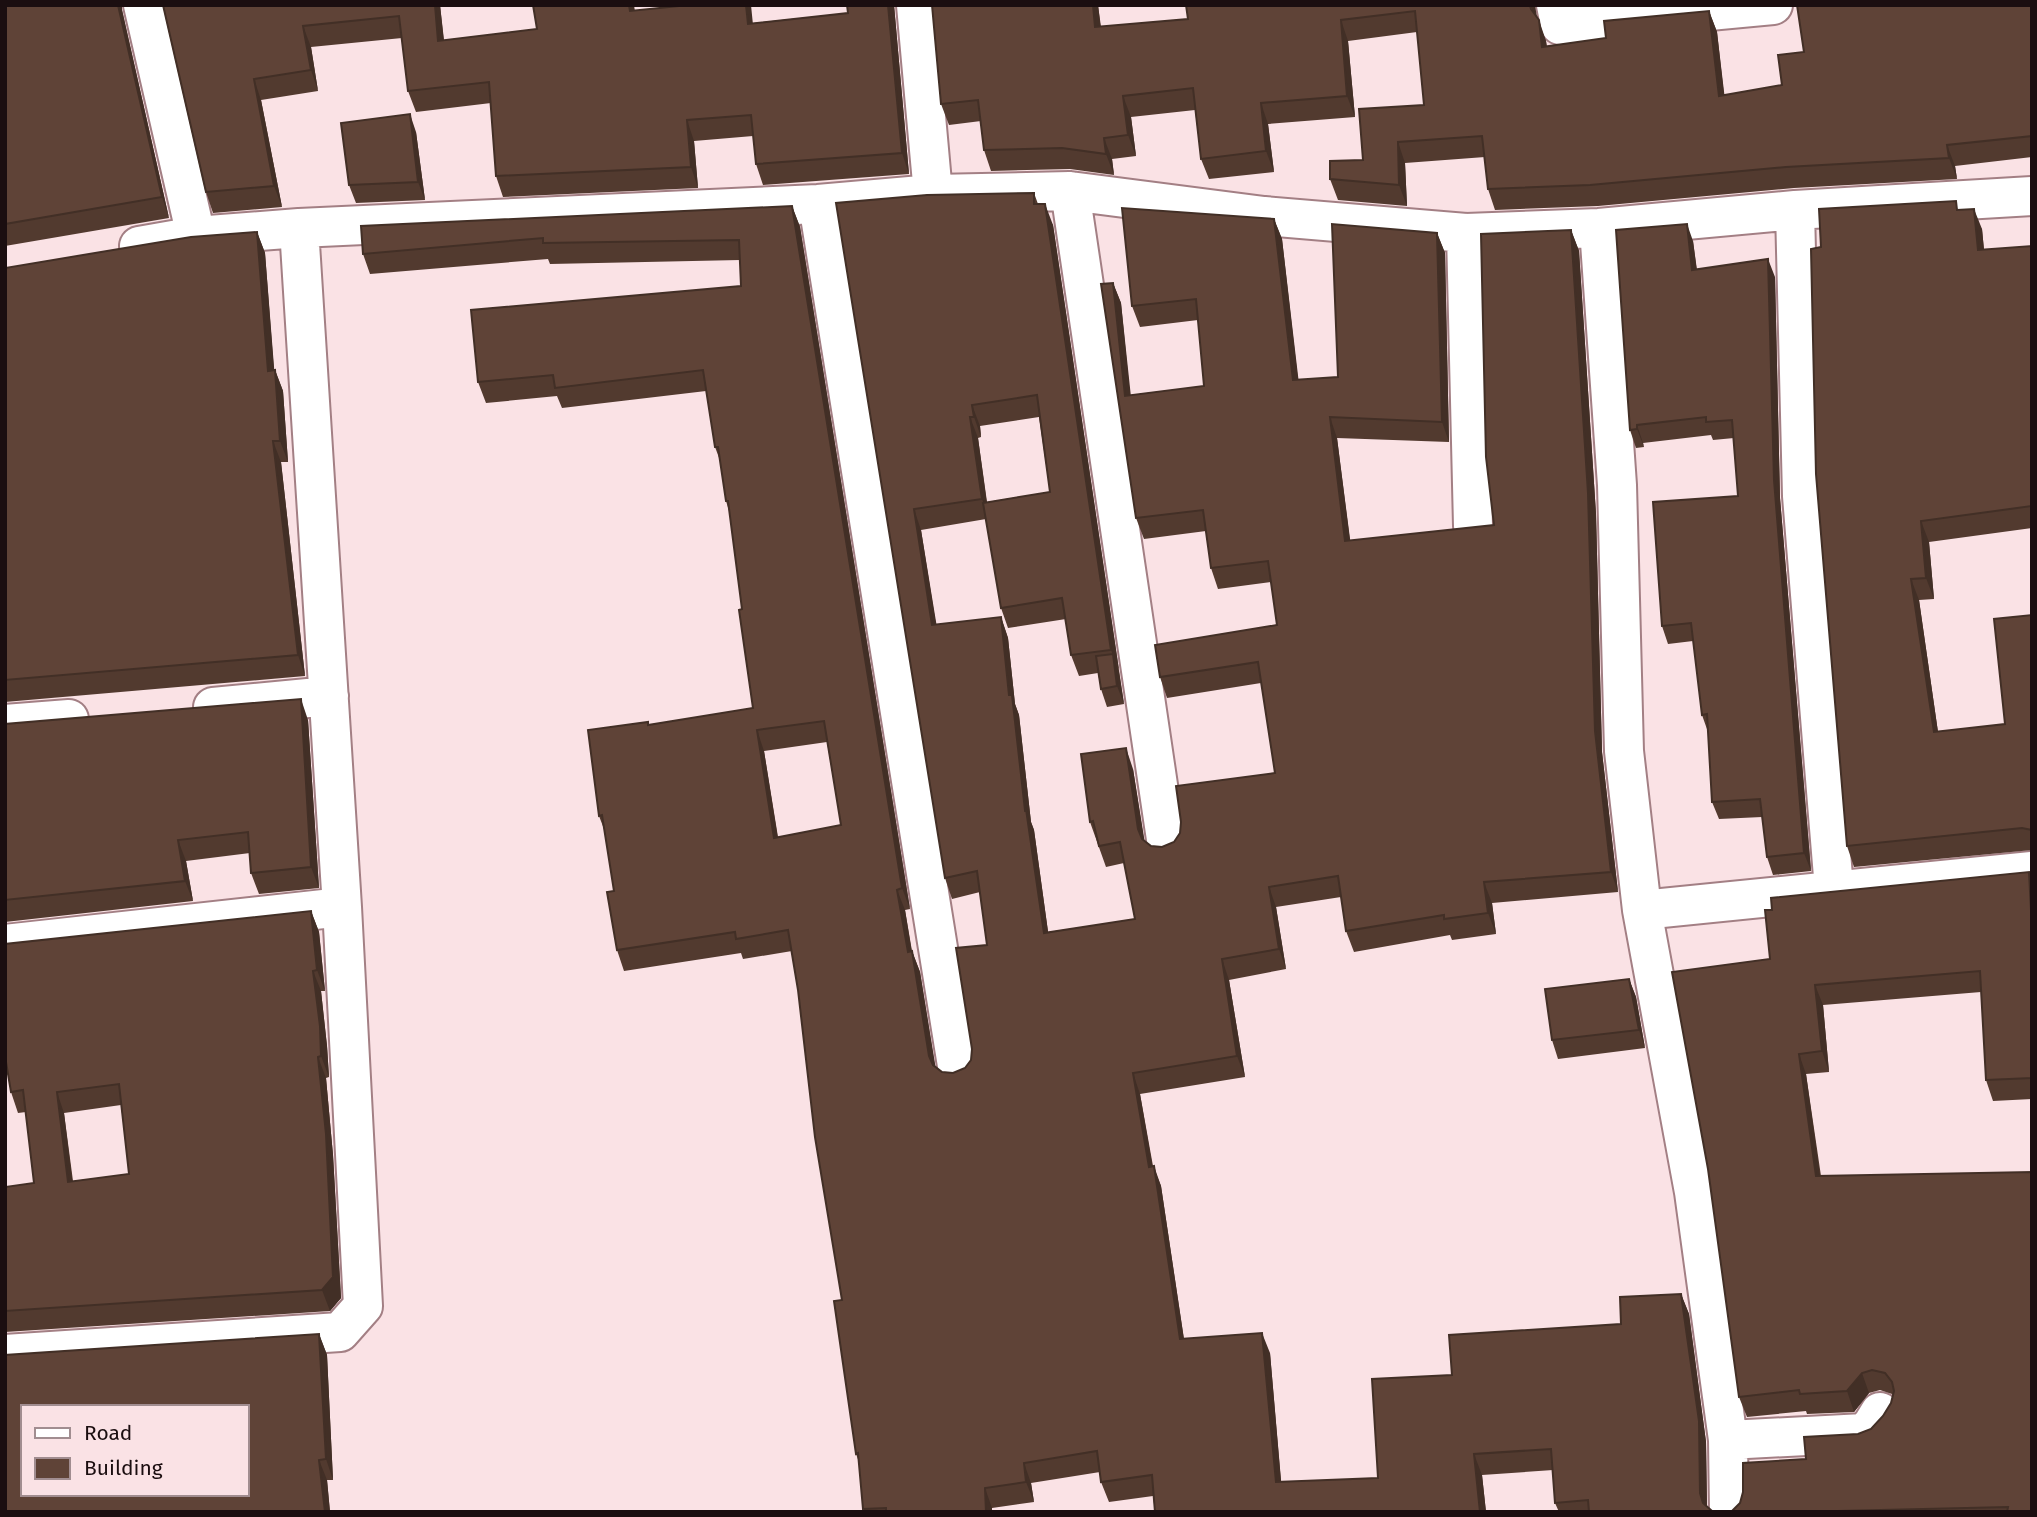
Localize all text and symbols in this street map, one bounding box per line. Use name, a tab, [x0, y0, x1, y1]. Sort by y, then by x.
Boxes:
legend	[21, 1405, 248, 1496]
text: Road	[84, 1420, 132, 1446]
text: Building	[84, 1455, 163, 1481]

